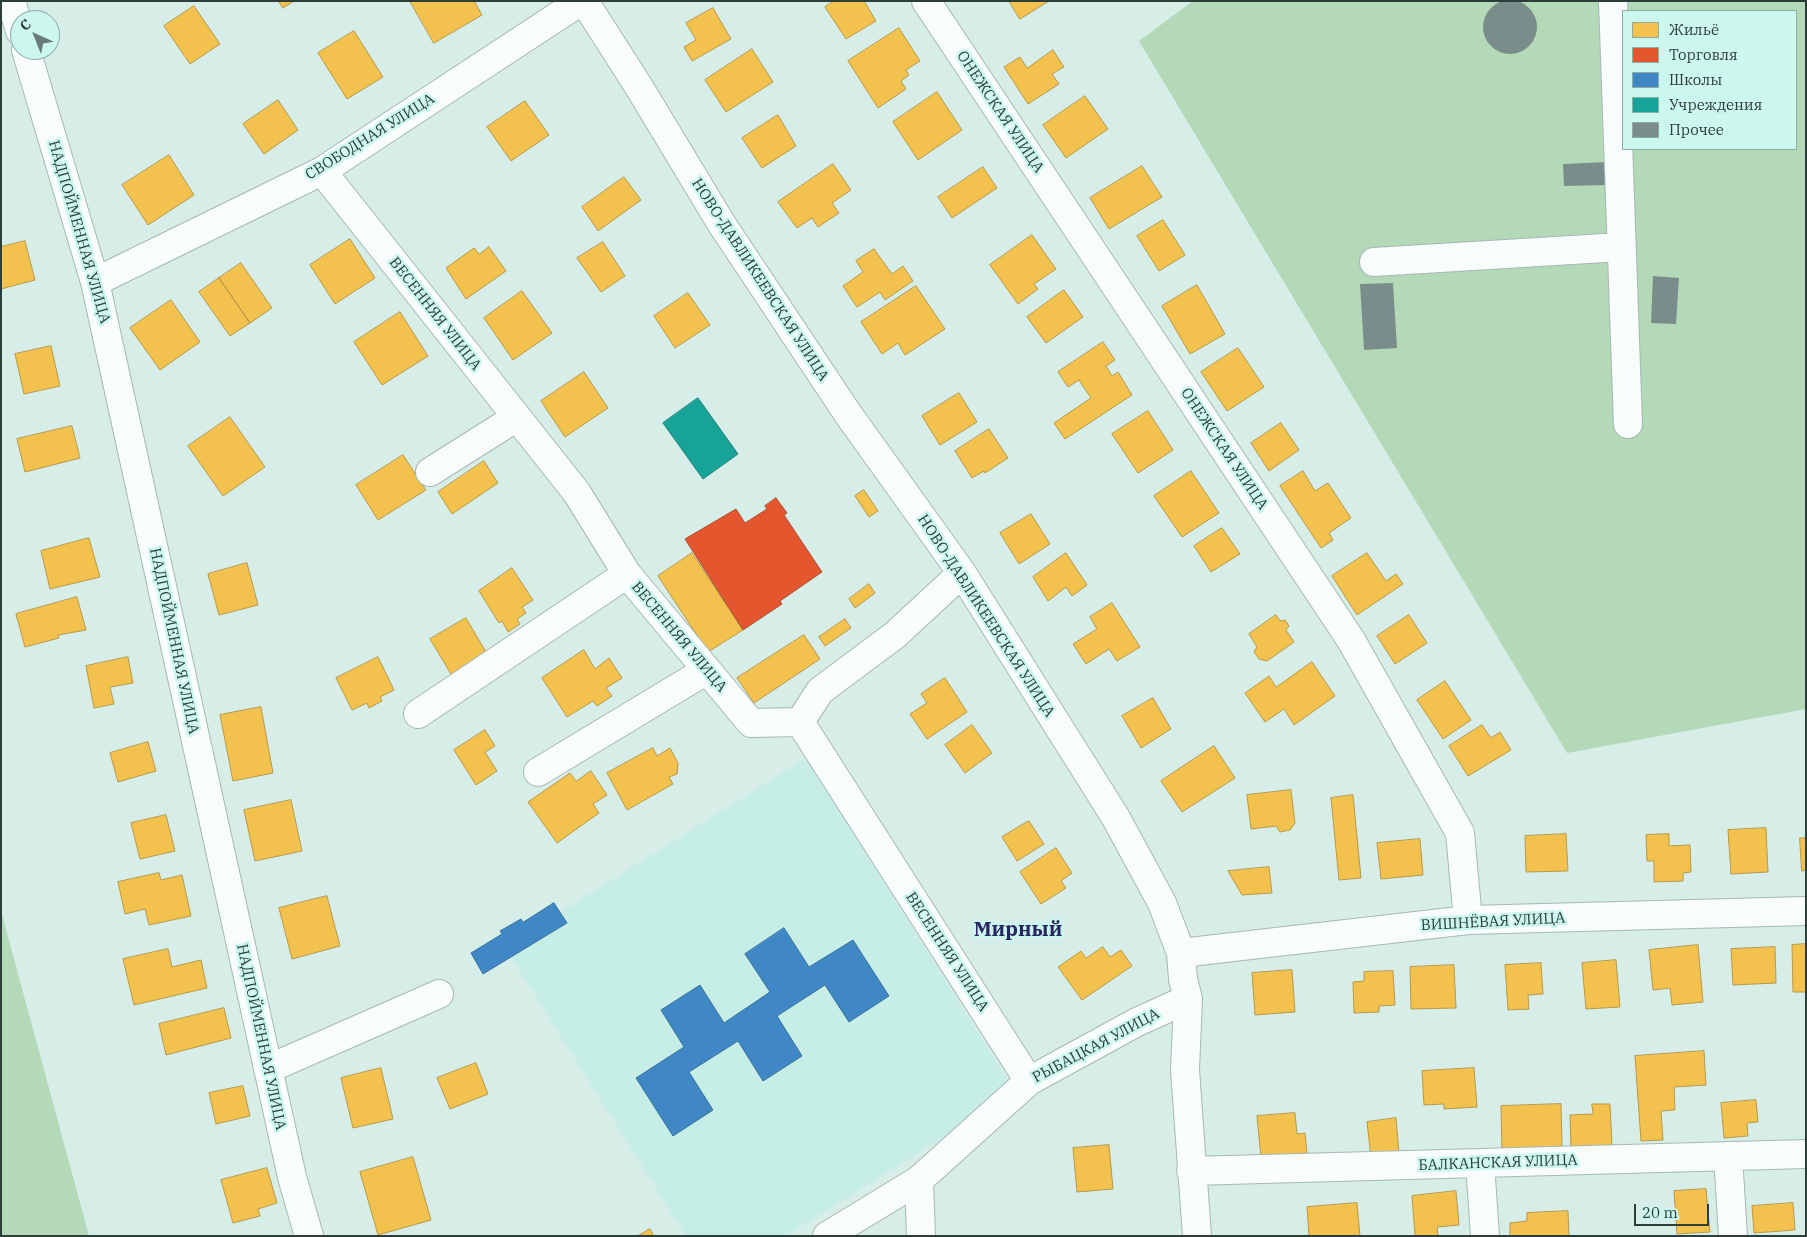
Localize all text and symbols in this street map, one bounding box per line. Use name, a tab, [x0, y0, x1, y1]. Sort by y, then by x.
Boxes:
north arrow	[10, 10, 60, 60]
legend	[1622, 10, 1797, 150]
text: С	[16, 15, 35, 35]
text: Жильё	[1669, 20, 1719, 39]
text: Торговля	[1669, 45, 1738, 64]
street label: ОНЕЖСКАЯ УЛИЦА	[953, 48, 1047, 176]
text: Школы	[1669, 70, 1722, 89]
street label: СВОБОДНАЯ УЛИЦА	[302, 90, 438, 184]
text: Учреждения	[1669, 95, 1762, 114]
text: Прочее	[1669, 120, 1724, 139]
street label: НАДПОЙМЕННАЯ УЛИЦА	[44, 138, 114, 326]
street label: НОВО-ДАВЛИКЕЕВСКАЯ УЛИЦА	[688, 175, 832, 385]
street label: ВЕСЕННЯЯ УЛИЦА	[385, 254, 485, 374]
street label: ОНЕЖСКАЯ УЛИЦА	[1177, 385, 1271, 513]
street label: НОВО-ДАВЛИКЕЕВСКАЯ УЛИЦА	[914, 511, 1058, 721]
street label: НАДПОЙМЕННАЯ УЛИЦА	[145, 546, 203, 736]
street label: ВЕСЕННЯЯ УЛИЦА	[628, 578, 730, 696]
street label: ВЕСЕННЯЯ УЛИЦА	[902, 889, 992, 1015]
street label: ВИШНЁВАЯ УЛИЦА	[1420, 909, 1566, 935]
district label: Мирный	[974, 918, 1062, 942]
street label: НАДПОЙМЕННАЯ УЛИЦА	[232, 942, 290, 1132]
street label: РЫБАЦКАЯ УЛИЦА	[1029, 1005, 1163, 1087]
street label: БАЛКАНСКАЯ УЛИЦА	[1418, 1151, 1578, 1175]
scale bar	[1637, 1194, 1712, 1226]
text: 20 m	[1642, 1203, 1678, 1222]

